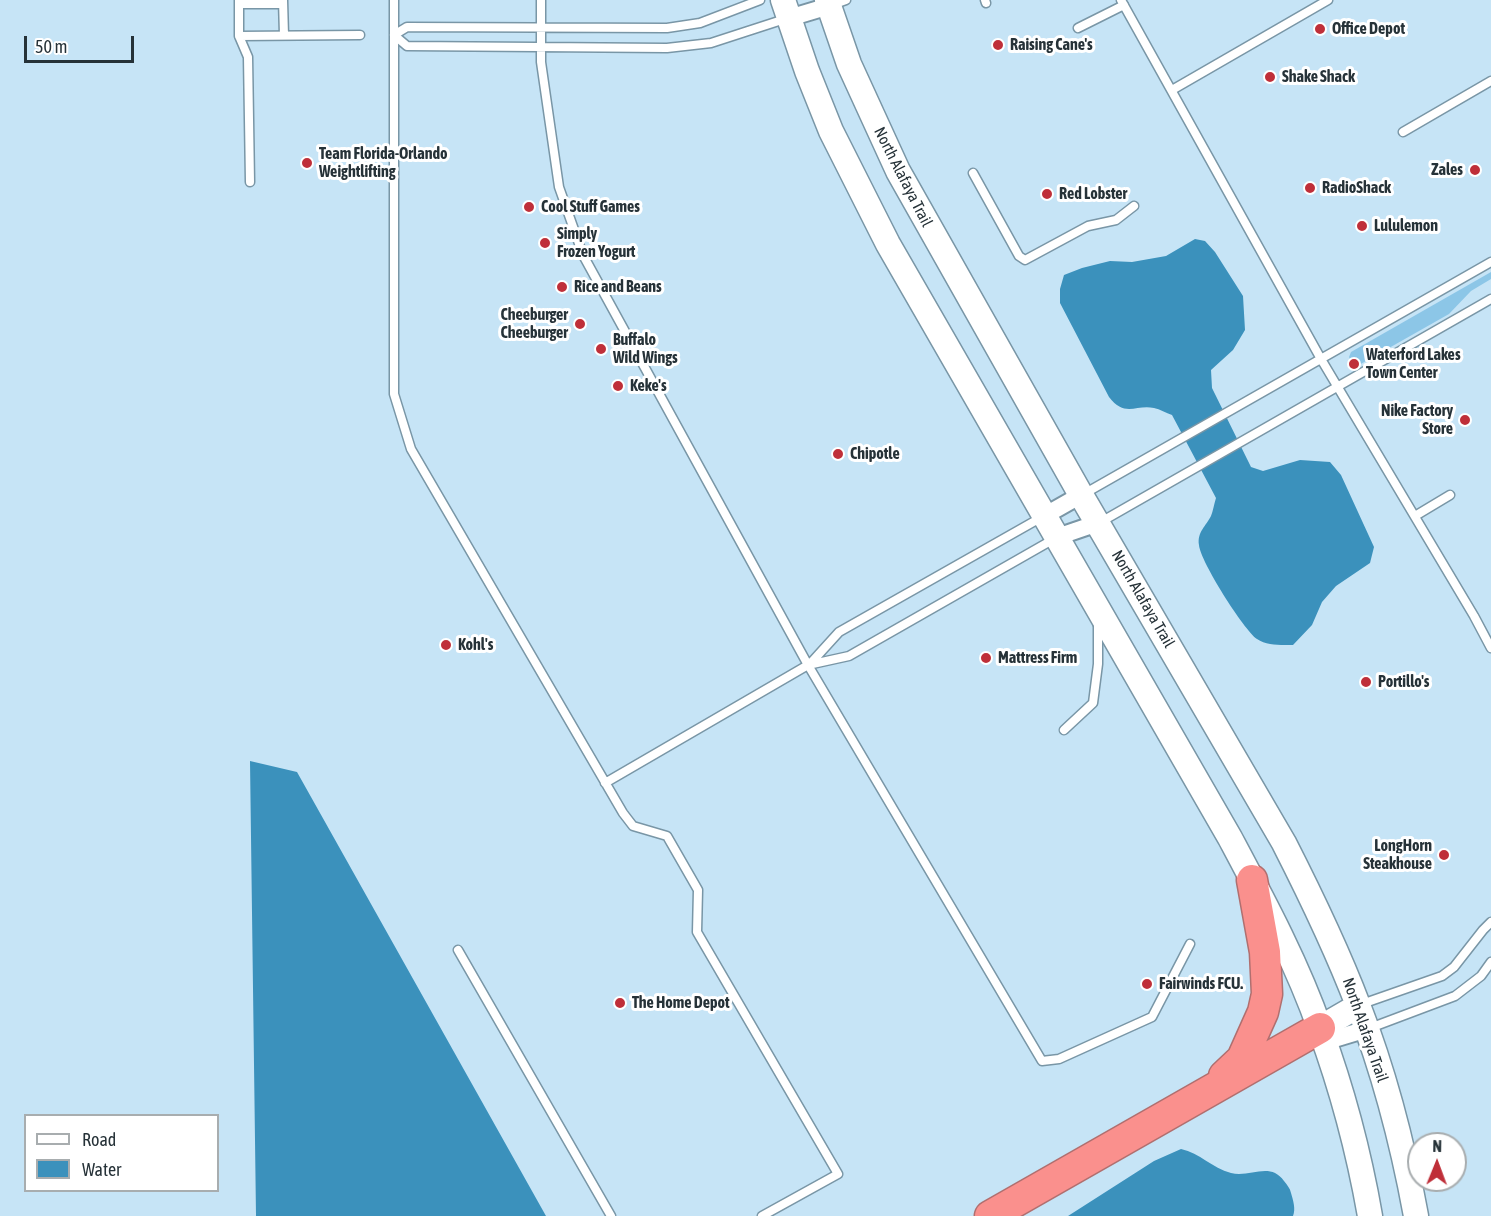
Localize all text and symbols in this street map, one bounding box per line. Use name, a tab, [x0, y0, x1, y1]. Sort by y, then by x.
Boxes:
place label: Office Depot	[1332, 19, 1405, 39]
marker: Office Depot	[1313, 22, 1327, 36]
scale bar	[27, 24, 136, 62]
place label: Raising Cane's	[1010, 35, 1093, 55]
text: 50 m	[35, 36, 67, 57]
marker: Raising Cane's	[991, 38, 1005, 52]
place label: Shake Shack	[1282, 67, 1355, 87]
marker: Shake Shack	[1263, 70, 1277, 84]
street label: North Alafaya Trail	[870, 124, 936, 230]
place label: Team Florida-Orlando Weightlifting	[319, 144, 448, 182]
marker: Team Florida-Orlando Weightlifting	[300, 156, 314, 170]
place label: Zales	[1431, 160, 1463, 180]
marker: Zales	[1468, 163, 1482, 177]
place label: RadioShack	[1322, 178, 1391, 198]
marker: RadioShack	[1303, 181, 1317, 195]
place label: Red Lobster	[1059, 184, 1127, 204]
marker: Red Lobster	[1040, 187, 1054, 201]
place label: Cool Stuff Games	[541, 197, 640, 217]
marker: Cool Stuff Games	[522, 200, 536, 214]
place label: Lululemon	[1374, 216, 1438, 236]
marker: Lululemon	[1355, 219, 1369, 233]
place label: Simply Frozen Yogurt	[557, 224, 635, 262]
marker: Simply Frozen Yogurt	[538, 236, 552, 250]
place label: Rice and Beans	[574, 277, 662, 297]
marker: Rice and Beans	[555, 280, 569, 294]
place label: Cheeburger Cheeburger	[500, 305, 568, 343]
marker: Cheeburger Cheeburger	[573, 317, 587, 331]
place label: Buffalo Wild Wings	[613, 330, 678, 368]
marker: Buffalo Wild Wings	[594, 342, 608, 356]
place label: Waterford Lakes Town Center	[1366, 345, 1461, 383]
marker: Waterford Lakes Town Center	[1347, 357, 1361, 371]
place label: Keke's	[630, 376, 667, 396]
marker: Keke's	[611, 379, 625, 393]
place label: Nike Factory Store	[1381, 401, 1453, 439]
marker: Nike Factory Store	[1458, 413, 1472, 427]
place label: Chipotle	[850, 444, 900, 464]
marker: Chipotle	[831, 447, 845, 461]
street label: North Alafaya Trail	[1107, 547, 1179, 651]
place label: Kohl's	[458, 635, 493, 655]
marker: Kohl's	[439, 638, 453, 652]
place label: Mattress Firm	[998, 648, 1077, 668]
marker: Mattress Firm	[979, 651, 993, 665]
place label: Portillo's	[1378, 672, 1430, 692]
marker: Portillo's	[1359, 675, 1373, 689]
place label: LongHorn Steakhouse	[1363, 836, 1432, 874]
marker: LongHorn Steakhouse	[1437, 848, 1451, 862]
place label: Fairwinds FCU.	[1159, 974, 1243, 994]
street label: North Alafaya Trail	[1338, 975, 1392, 1085]
marker: Fairwinds FCU.	[1140, 977, 1154, 991]
place label: The Home Depot	[632, 993, 730, 1013]
marker: The Home Depot	[613, 996, 627, 1010]
legend	[24, 1114, 219, 1192]
text: Road	[82, 1129, 116, 1150]
north arrow	[1407, 1132, 1467, 1192]
text: N	[1432, 1137, 1442, 1155]
text: Water	[82, 1159, 121, 1180]

